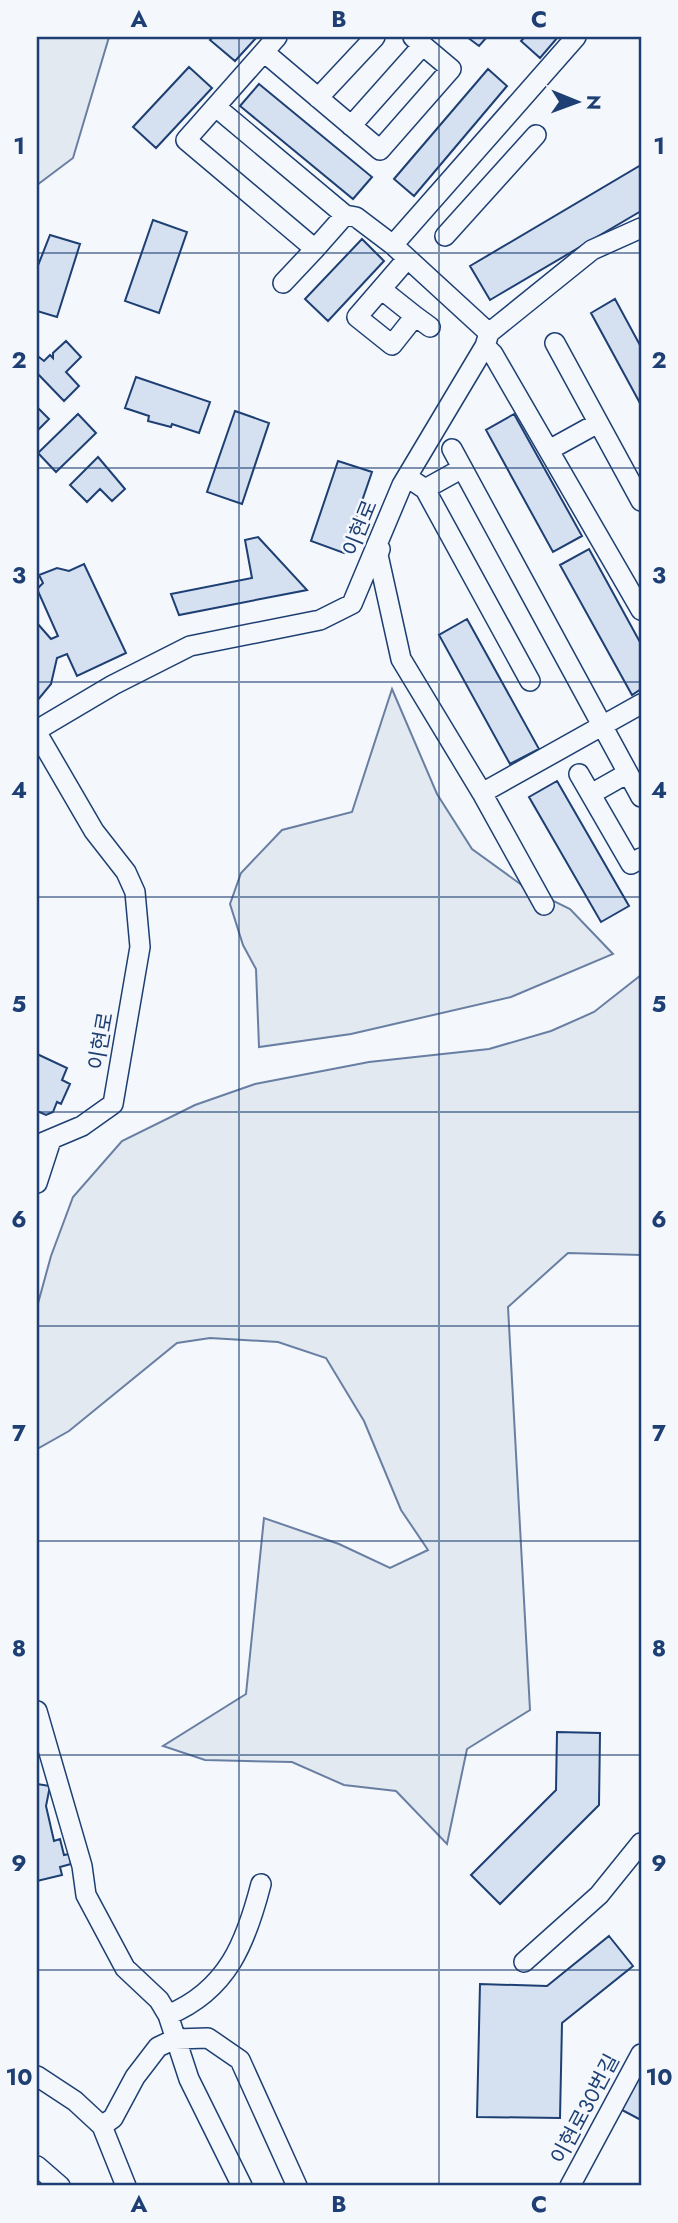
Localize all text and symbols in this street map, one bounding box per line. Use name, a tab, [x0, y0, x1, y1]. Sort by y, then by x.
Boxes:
text: A	[130, 2, 148, 36]
text: B	[331, 2, 347, 36]
text: C	[531, 2, 547, 36]
north arrow	[542, 66, 612, 136]
text: N	[580, 95, 607, 110]
text: 1	[13, 129, 25, 163]
text: 1	[653, 129, 665, 163]
text: 2	[11, 343, 27, 377]
text: 2	[651, 343, 667, 377]
street label: 이현로	[335, 496, 385, 560]
text: 3	[12, 558, 26, 592]
text: 3	[652, 558, 666, 592]
text: 4	[11, 773, 27, 807]
text: 4	[651, 773, 667, 807]
text: 5	[12, 987, 26, 1021]
text: 5	[652, 987, 666, 1021]
street label: 이현로	[81, 1010, 121, 1072]
text: 6	[11, 1202, 27, 1236]
text: 6	[651, 1202, 667, 1236]
text: 7	[12, 1416, 26, 1450]
text: 7	[652, 1416, 666, 1450]
text: 8	[12, 1631, 26, 1665]
text: 8	[652, 1631, 666, 1665]
text: 9	[11, 1846, 27, 1880]
text: 9	[651, 1846, 667, 1880]
street label: 이현로30번길	[543, 2049, 627, 2169]
text: 10	[6, 2060, 32, 2094]
text: 10	[646, 2060, 672, 2094]
text: A	[130, 2187, 148, 2221]
text: B	[331, 2187, 347, 2221]
text: C	[531, 2187, 547, 2221]

